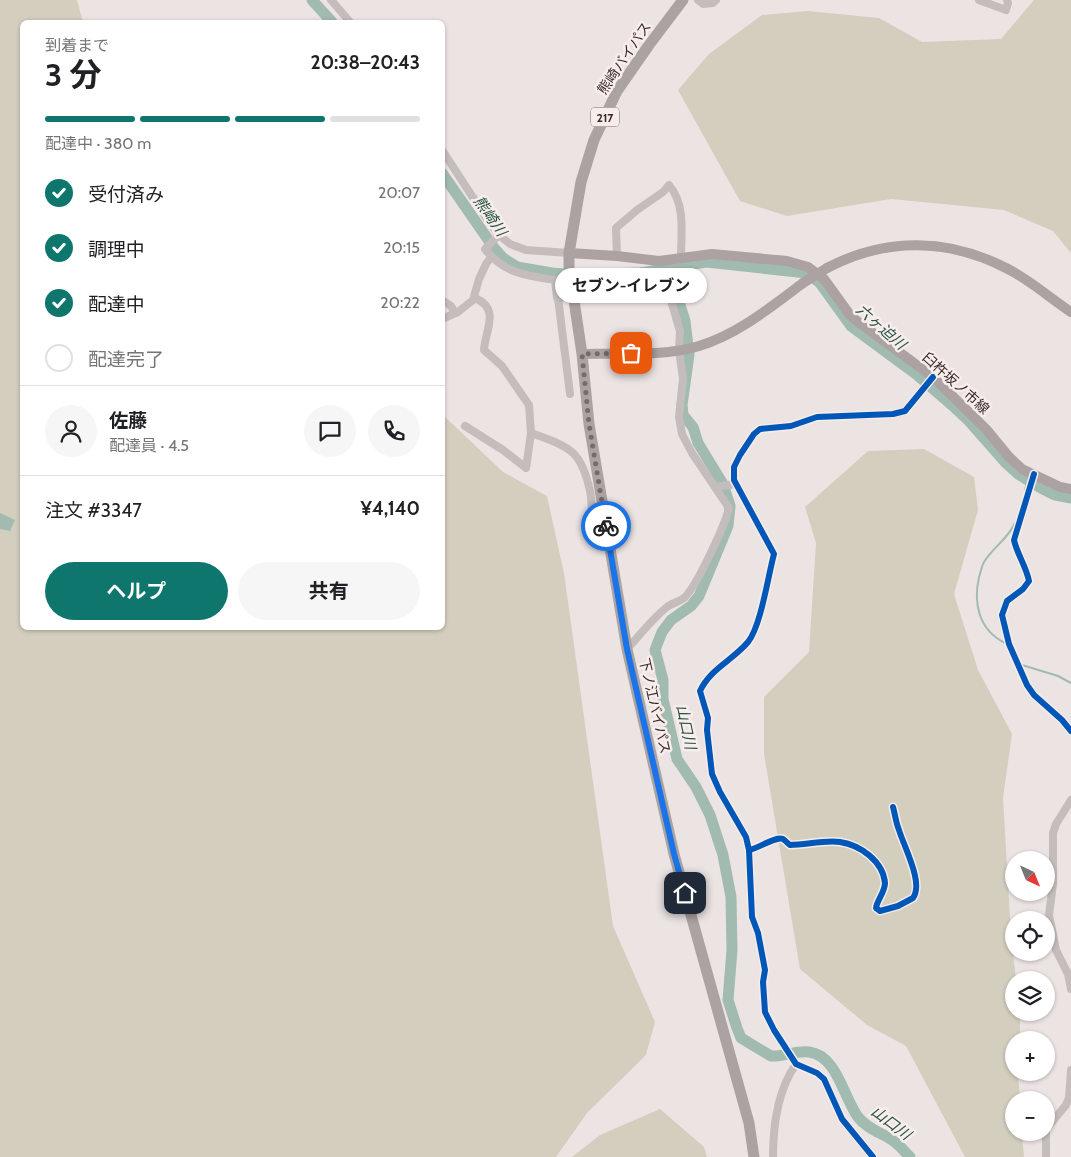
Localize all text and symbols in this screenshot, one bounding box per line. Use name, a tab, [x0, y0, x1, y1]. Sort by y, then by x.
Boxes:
street label: 熊崎バイパス	[593, 18, 655, 98]
text: 到着まで	[45, 36, 109, 55]
text: 20:38–20:43	[311, 51, 420, 74]
text: 3 分	[45, 55, 101, 94]
road number: 217	[591, 108, 619, 126]
text: 配達中 · 380 m	[45, 134, 151, 153]
icon: check	[45, 179, 73, 207]
text: 受付済み	[88, 183, 164, 206]
text: 20:07	[378, 183, 420, 202]
water label: 熊崎川	[470, 192, 511, 241]
icon: check	[45, 234, 73, 262]
text: 調理中	[88, 238, 145, 261]
text: 20:15	[383, 238, 420, 257]
callout: セブン-イレブン	[555, 268, 707, 303]
text: セブン-イレブン	[572, 276, 690, 295]
icon: check	[45, 289, 73, 317]
text: 配達中	[88, 293, 145, 316]
text: 20:22	[380, 293, 420, 312]
water label: 六ヶ迫川	[852, 301, 911, 355]
pin	[610, 332, 652, 374]
icon: bag	[617, 339, 645, 367]
text: 配達完了	[88, 348, 164, 371]
street label: 臼杵坂ノ市線	[919, 348, 993, 418]
button: person	[45, 405, 97, 457]
button: chat	[304, 405, 356, 457]
button: phone	[368, 405, 420, 457]
text: 佐藤	[109, 409, 147, 432]
text: 配達員 · 4.5	[109, 436, 189, 455]
text: ¥4,140	[360, 497, 420, 520]
text: 注文 #3347	[45, 499, 142, 522]
courier	[581, 501, 631, 551]
icon: bike	[592, 512, 620, 540]
button: ヘルプ	[45, 562, 228, 620]
button: 共有	[238, 562, 420, 620]
street label: 下ノ江バイパス	[635, 656, 675, 756]
water label: 山口川	[673, 703, 700, 753]
north arrow	[1005, 851, 1055, 901]
map controls	[1005, 851, 1055, 1141]
pin	[664, 872, 706, 914]
icon: home	[671, 879, 699, 907]
button: locate	[1005, 911, 1055, 961]
button: layers	[1005, 971, 1055, 1021]
button: +	[1005, 1031, 1055, 1081]
button: −	[1005, 1091, 1055, 1141]
water label: 山口川	[868, 1102, 916, 1145]

